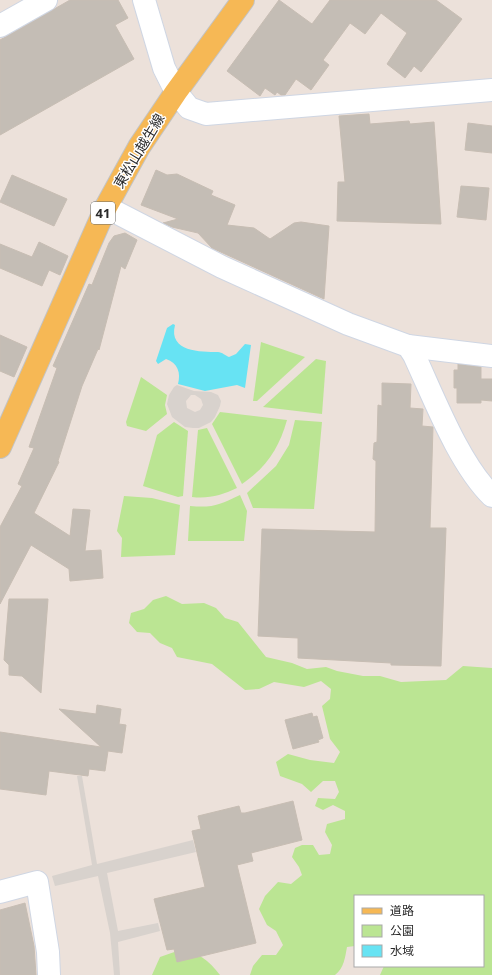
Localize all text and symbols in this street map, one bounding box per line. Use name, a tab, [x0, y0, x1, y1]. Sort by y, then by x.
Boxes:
street label: 東松山越生線	[109, 110, 168, 192]
road number: 41	[91, 202, 115, 224]
legend	[354, 895, 484, 967]
text: 道路	[390, 902, 414, 919]
text: 公園	[390, 922, 414, 939]
text: 水域	[390, 942, 414, 959]

